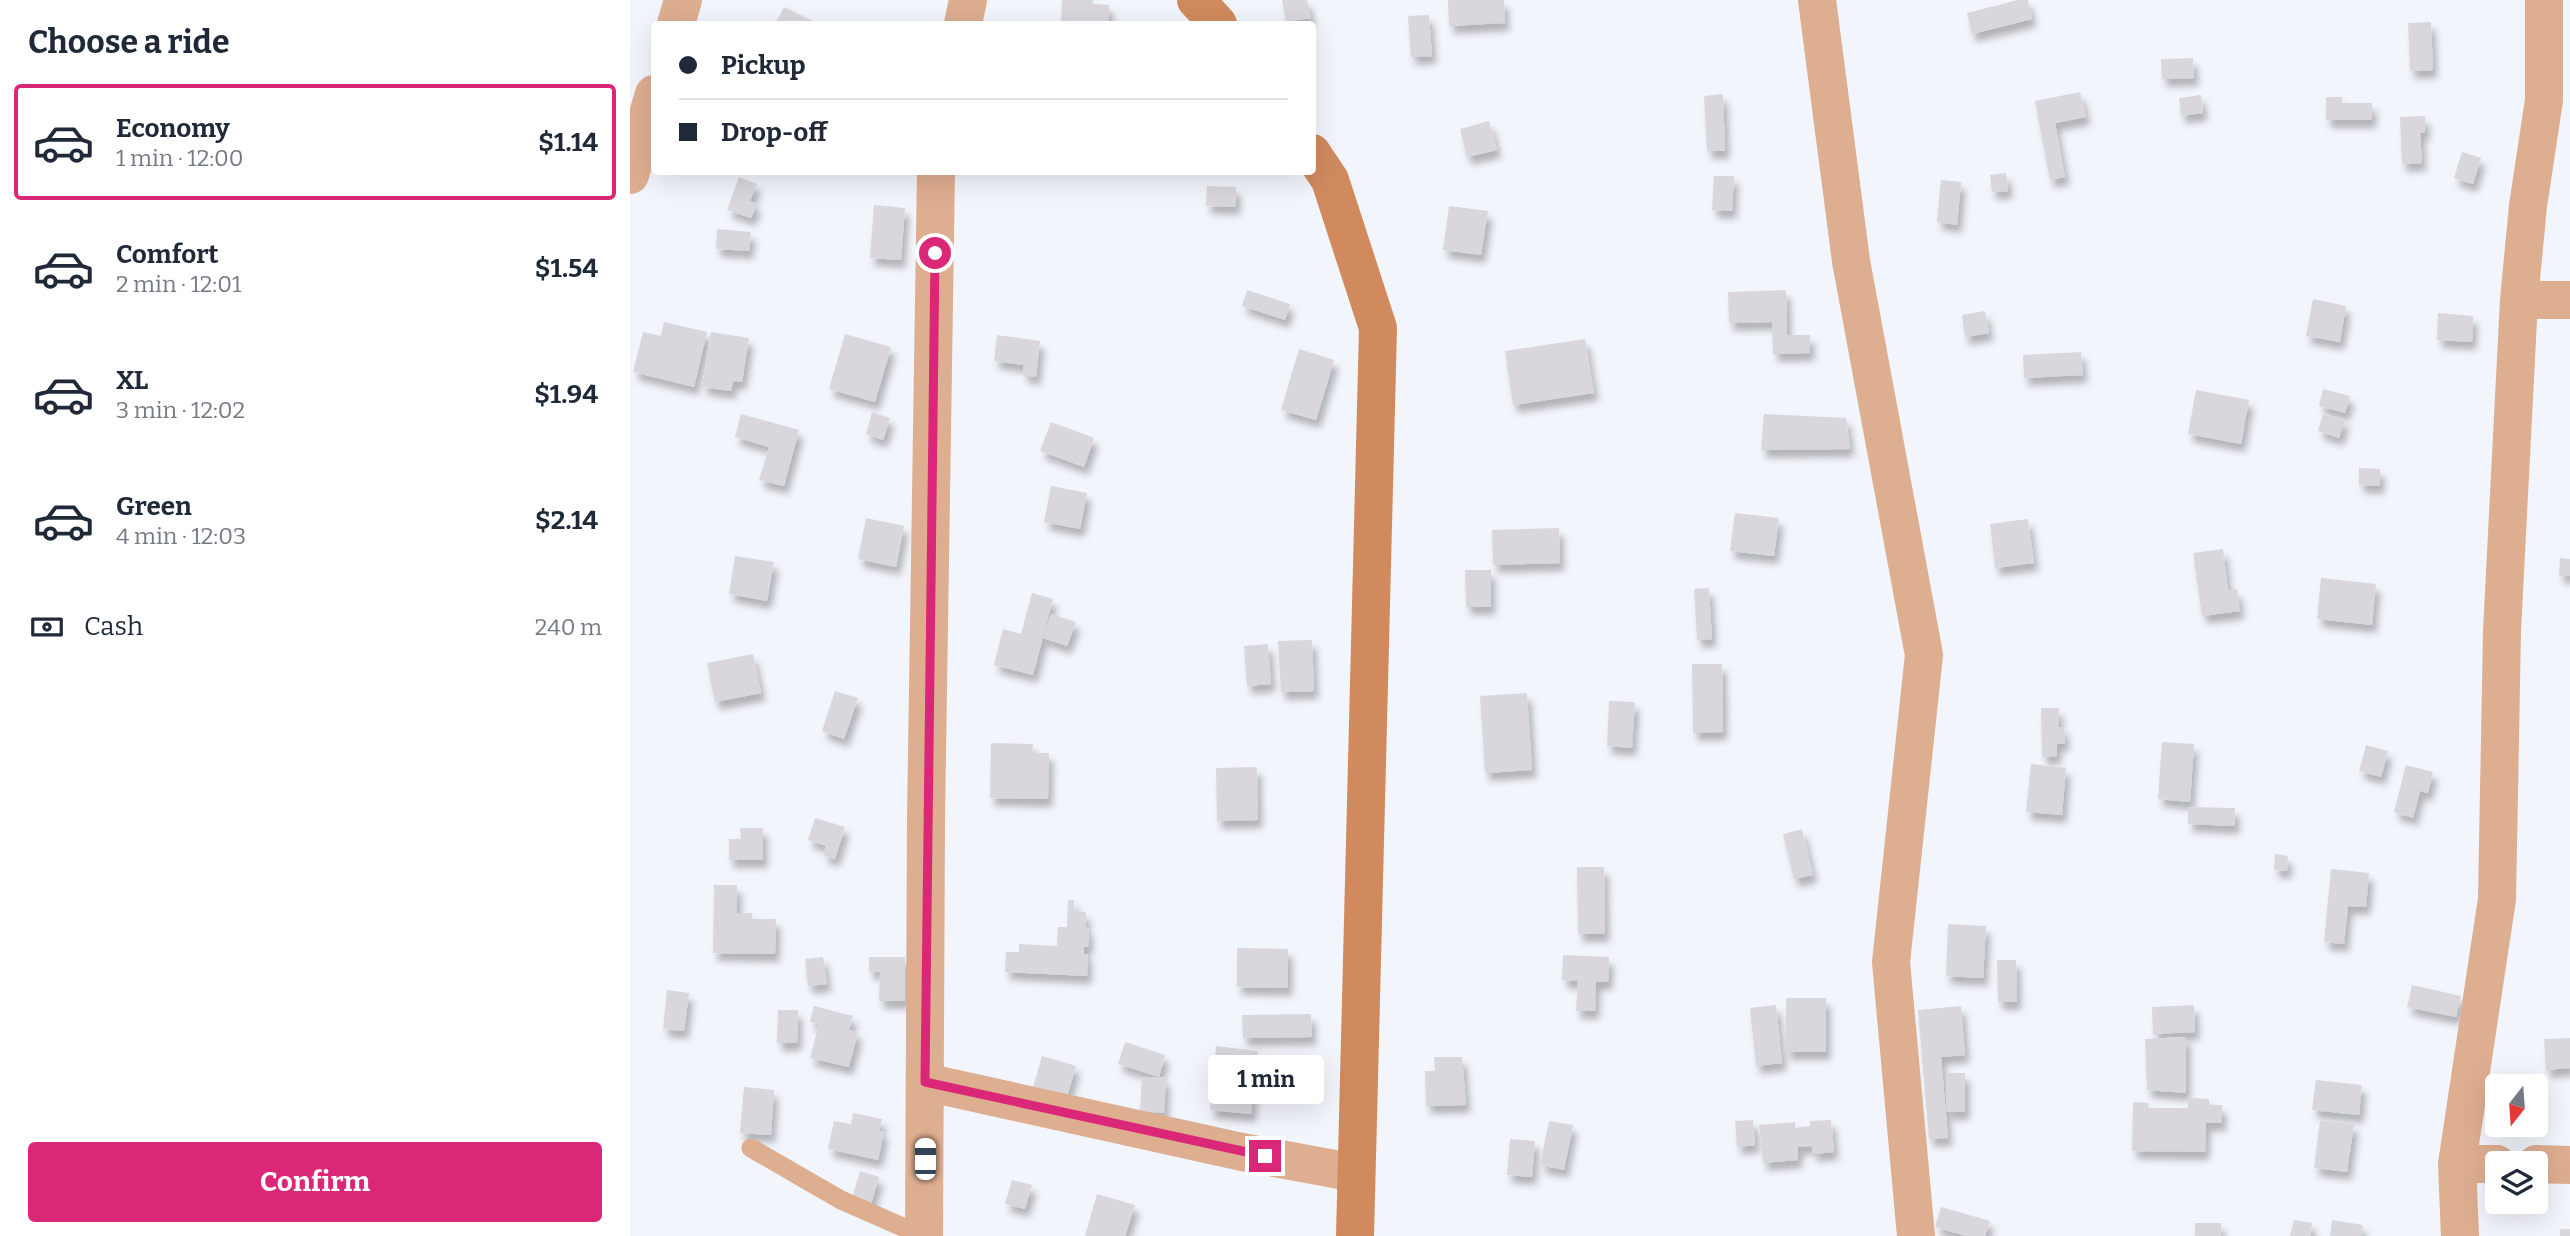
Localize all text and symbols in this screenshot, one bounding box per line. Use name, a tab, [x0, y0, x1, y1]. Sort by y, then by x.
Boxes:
text: Choose a ride	[28, 23, 229, 61]
text: Pickup	[721, 50, 806, 81]
icon: car	[32, 111, 95, 174]
text: Economy	[116, 113, 230, 144]
text: Drop-off	[721, 117, 827, 148]
text: $1.14	[538, 127, 598, 158]
text: 1 min · 12:00	[116, 144, 244, 172]
icon: car	[32, 237, 95, 300]
route start	[919, 237, 951, 269]
text: Comfort	[116, 239, 219, 270]
text: $1.54	[535, 253, 598, 284]
text: 2 min · 12:01	[116, 270, 241, 298]
icon: car	[32, 363, 95, 426]
text: XL	[116, 365, 148, 396]
text: $1.94	[534, 379, 598, 410]
text: 3 min · 12:02	[116, 396, 245, 424]
icon: car	[32, 489, 95, 552]
text: Green	[116, 491, 192, 522]
text: $2.14	[535, 505, 598, 536]
text: 4 min · 12:03	[116, 522, 246, 550]
icon: cash	[28, 608, 66, 646]
text: Cash	[84, 611, 143, 642]
text: 240 m	[535, 613, 602, 641]
callout: 1 min	[1207, 1054, 1323, 1104]
text: 1 min	[1237, 1065, 1295, 1093]
north arrow	[2485, 1074, 2548, 1138]
map controls	[2485, 1074, 2548, 1214]
car	[915, 1138, 936, 1180]
route end	[1249, 1140, 1281, 1172]
button: Confirm	[28, 1142, 602, 1222]
button: layers	[2485, 1151, 2548, 1214]

